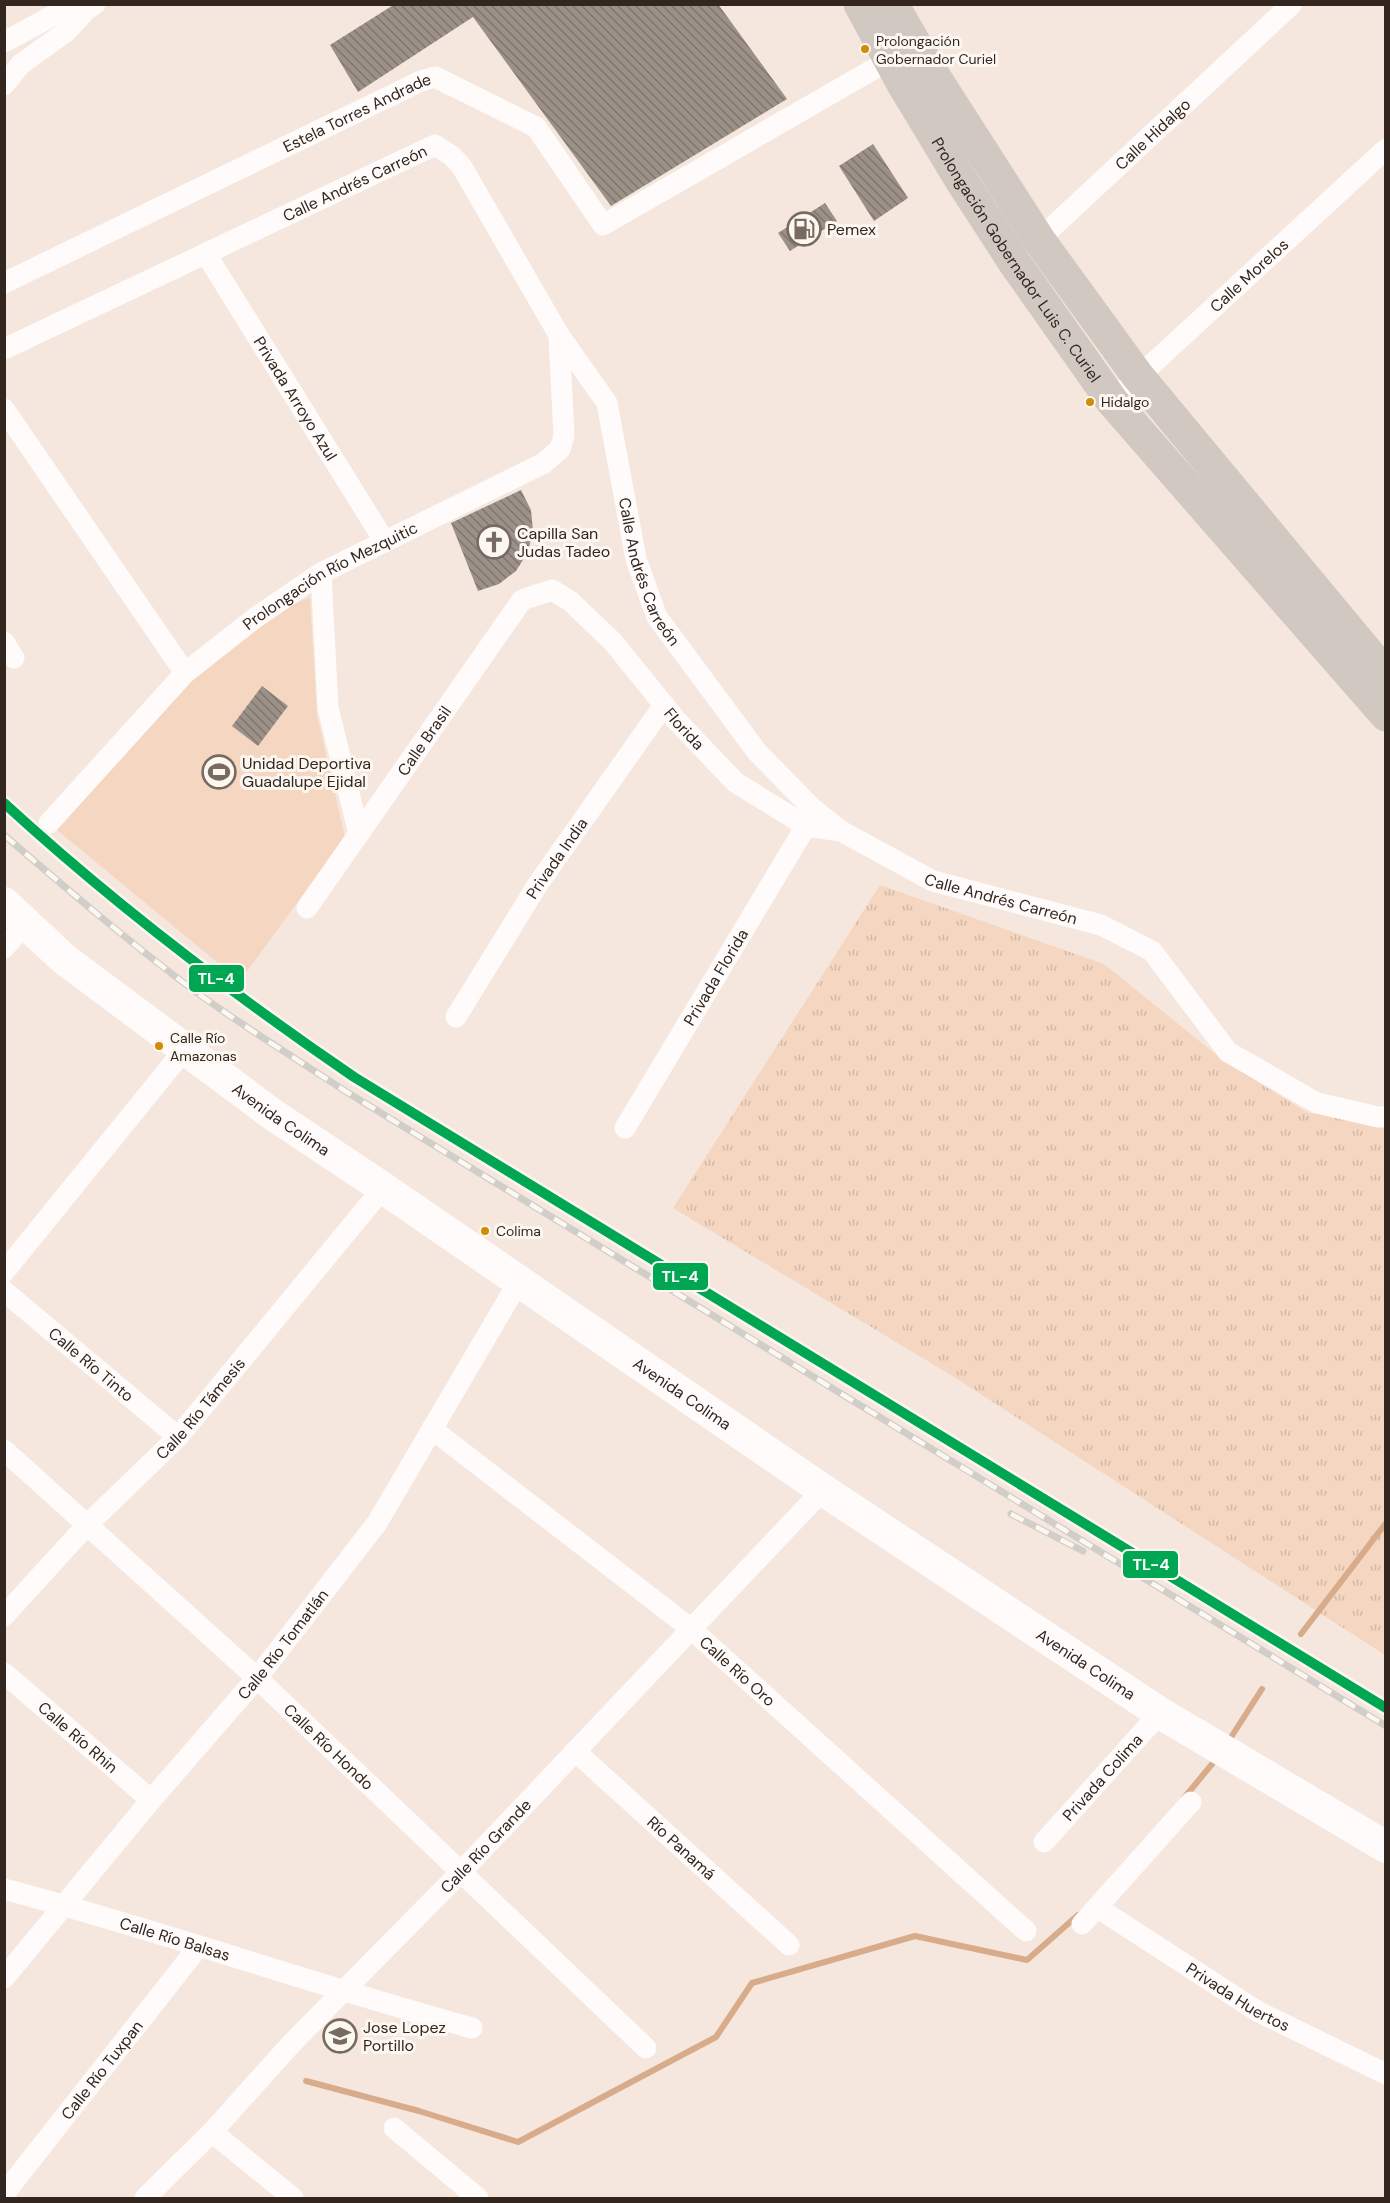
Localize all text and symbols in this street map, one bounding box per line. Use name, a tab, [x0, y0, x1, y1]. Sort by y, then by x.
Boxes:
place label: Prolongación Gobernador Curiel	[876, 32, 996, 68]
marker: Prolongación Gobernador Curiel	[859, 43, 871, 55]
street label: Estela Torres Andrade	[279, 68, 433, 157]
street label: Calle Hidalgo	[1110, 94, 1195, 174]
street label: Prolongación Gobernador Luis C. Curiel	[927, 133, 1106, 386]
street label: Calle Andrés Carreón	[279, 140, 430, 226]
fuel station icon: Pemex	[786, 211, 822, 247]
place label: Pemex	[827, 219, 876, 240]
street label: Calle Morelos	[1205, 234, 1293, 317]
street label: Privada Arroyo Azul	[249, 332, 342, 464]
place label: Hidalgo	[1101, 393, 1149, 411]
marker: Hidalgo	[1084, 396, 1096, 408]
street label: Calle Andrés Carreón	[614, 496, 685, 650]
street label: Prolongación Río Mezquitic	[238, 517, 421, 634]
place label: Capilla San Judas Tadeo	[517, 523, 610, 562]
church icon: Capilla San Judas Tadeo	[476, 524, 512, 560]
street label: Calle Brasil	[392, 702, 455, 780]
street label: Florida	[660, 703, 709, 754]
place label: Unidad Deportiva Guadalupe Ejidal	[242, 753, 371, 792]
sports icon: Unidad Deportiva Guadalupe Ejidal	[201, 754, 237, 790]
street label: Privada India	[521, 813, 592, 903]
street label: Calle Andrés Carreón	[921, 868, 1080, 929]
street label: Privada Florida	[678, 925, 753, 1029]
line badge: TL-4	[188, 964, 245, 993]
text: TL-4	[197, 968, 235, 989]
place label: Calle Río Amazonas	[170, 1029, 237, 1065]
marker: Calle Río Amazonas	[153, 1040, 165, 1052]
street label: Avenida Colima	[228, 1078, 334, 1160]
place label: Colima	[496, 1222, 541, 1240]
marker: Colima	[479, 1225, 491, 1237]
line badge: TL-4	[652, 1262, 709, 1291]
text: TL-4	[661, 1266, 699, 1287]
street label: Calle Río Tinto	[44, 1322, 138, 1406]
street label: Avenida Colima	[629, 1352, 735, 1435]
street label: Calle Río Támesis	[151, 1353, 250, 1464]
line badge: TL-4	[1122, 1550, 1179, 1579]
text: TL-4	[1132, 1554, 1170, 1575]
street label: Calle Río Tomatlán	[233, 1585, 333, 1704]
street label: Avenida Colima	[1033, 1624, 1140, 1704]
street label: Calle Río Oro	[695, 1631, 780, 1711]
street label: Calle Río Rhin	[34, 1697, 123, 1777]
street label: Calle Río Hondo	[280, 1699, 379, 1794]
street label: Privada Colima	[1058, 1729, 1147, 1825]
street label: Calle Río Grande	[436, 1794, 535, 1898]
street label: Río Panamá	[643, 1811, 720, 1884]
street label: Calle Río Balsas	[117, 1912, 233, 1965]
street label: Privada Huertos	[1182, 1957, 1293, 2036]
street label: Calle Río Tuxpan	[56, 2016, 147, 2124]
place label: Jose Lopez Portillo	[363, 2017, 446, 2056]
school or university icon: Jose Lopez Portillo	[322, 2018, 358, 2054]

